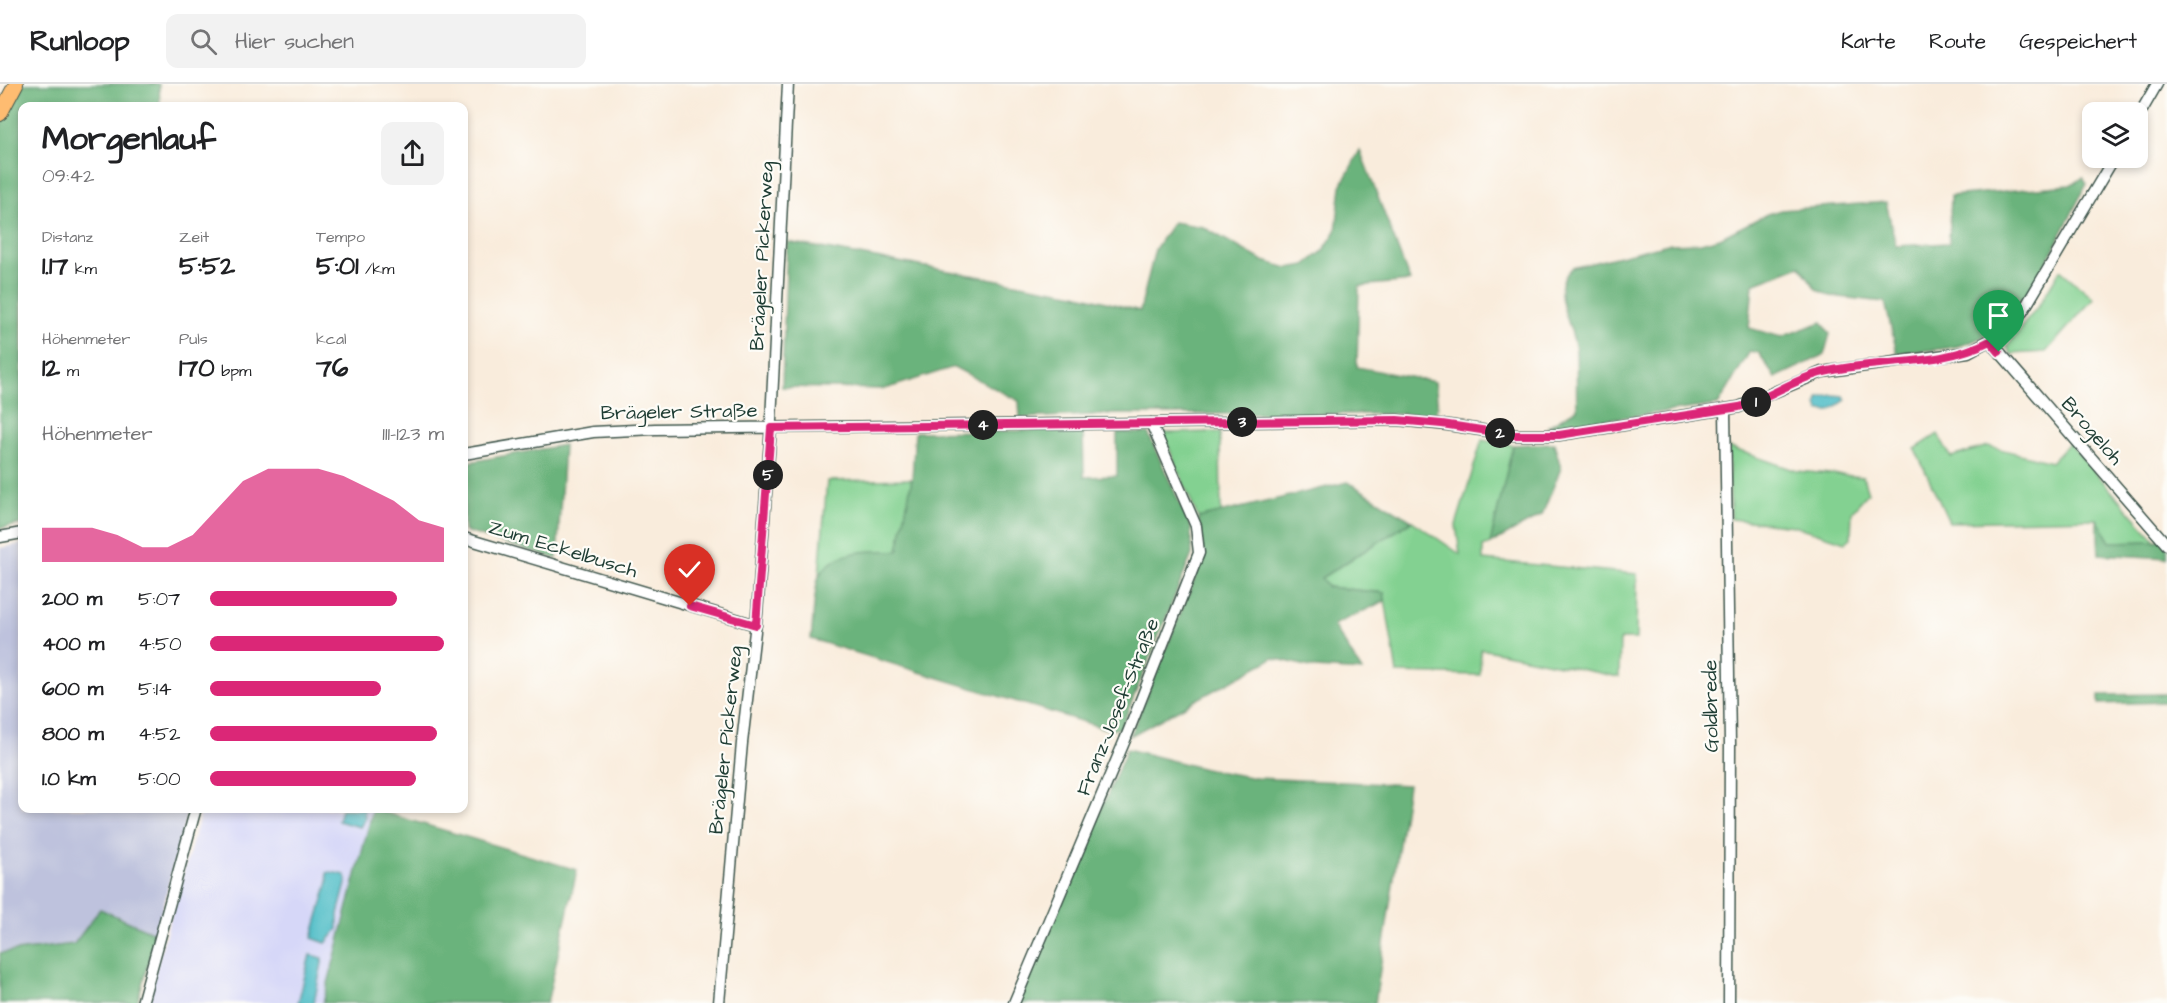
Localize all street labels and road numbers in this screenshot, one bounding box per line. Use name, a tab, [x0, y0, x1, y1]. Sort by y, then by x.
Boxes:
street label: Brägeler Pickerweg	[743, 161, 782, 351]
street label: Brogeloh	[2054, 391, 2130, 472]
street label: Brägeler Straße	[600, 397, 758, 428]
street label: Zum Eckelbusch	[485, 513, 641, 585]
street label: Franz-Josef-Straße	[1070, 614, 1166, 800]
street label: Brägeler Pickerweg	[702, 644, 751, 836]
street label: Goldbrede	[1696, 659, 1726, 753]

